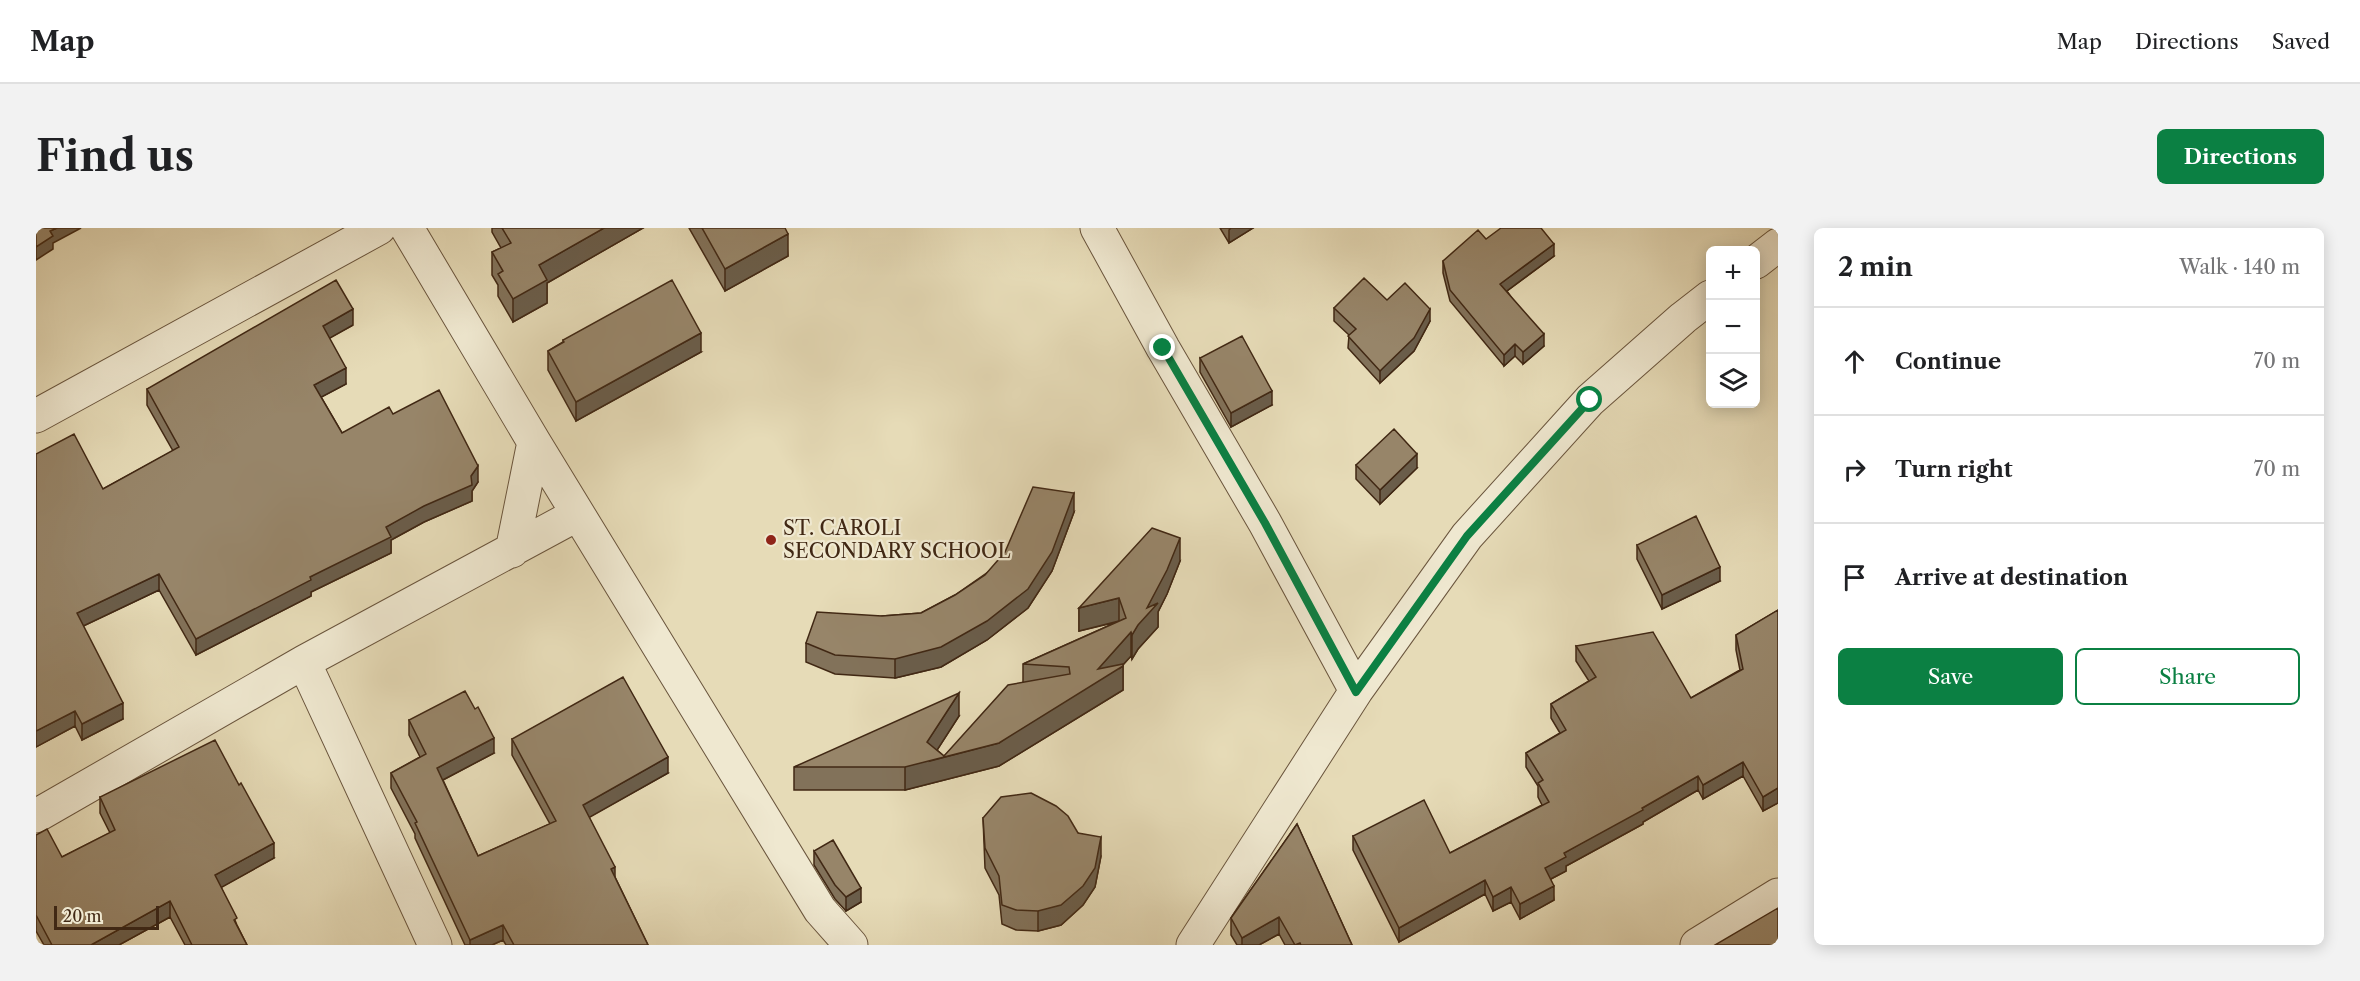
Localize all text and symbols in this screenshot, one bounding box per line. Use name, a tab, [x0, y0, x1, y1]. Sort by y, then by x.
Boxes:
text: Map	[30, 24, 94, 58]
text: Map	[2057, 29, 2102, 54]
text: Directions	[2135, 29, 2239, 54]
text: Saved	[2272, 29, 2330, 54]
button: Directions	[2157, 129, 2324, 184]
text: Find us	[36, 130, 194, 182]
map controls	[1706, 246, 1760, 408]
button: +	[1706, 246, 1760, 300]
text: 2 min	[1838, 251, 1913, 283]
text: Walk · 140 m	[2179, 255, 2300, 279]
button: −	[1706, 300, 1760, 354]
route end	[1149, 334, 1175, 360]
icon: ahead	[1838, 345, 1871, 378]
text: Continue	[1895, 348, 2001, 375]
text: 70 m	[2254, 349, 2300, 373]
button: layers	[1706, 354, 1760, 408]
route start	[1576, 386, 1602, 412]
icon: right	[1838, 453, 1871, 486]
text: Turn right	[1895, 456, 2013, 483]
text: 70 m	[2254, 457, 2300, 481]
place label: ST. CAROLI SECONDARY SCHOOL	[783, 516, 1011, 563]
marker: ST. CAROLI SECONDARY SCHOOL	[764, 533, 778, 547]
icon: arrive	[1838, 561, 1871, 594]
text: Arrive at destination	[1895, 564, 2128, 591]
button: Save	[1838, 648, 2063, 705]
button: Share	[2075, 648, 2300, 705]
scale bar	[54, 903, 159, 930]
text: 20 m	[63, 906, 102, 926]

